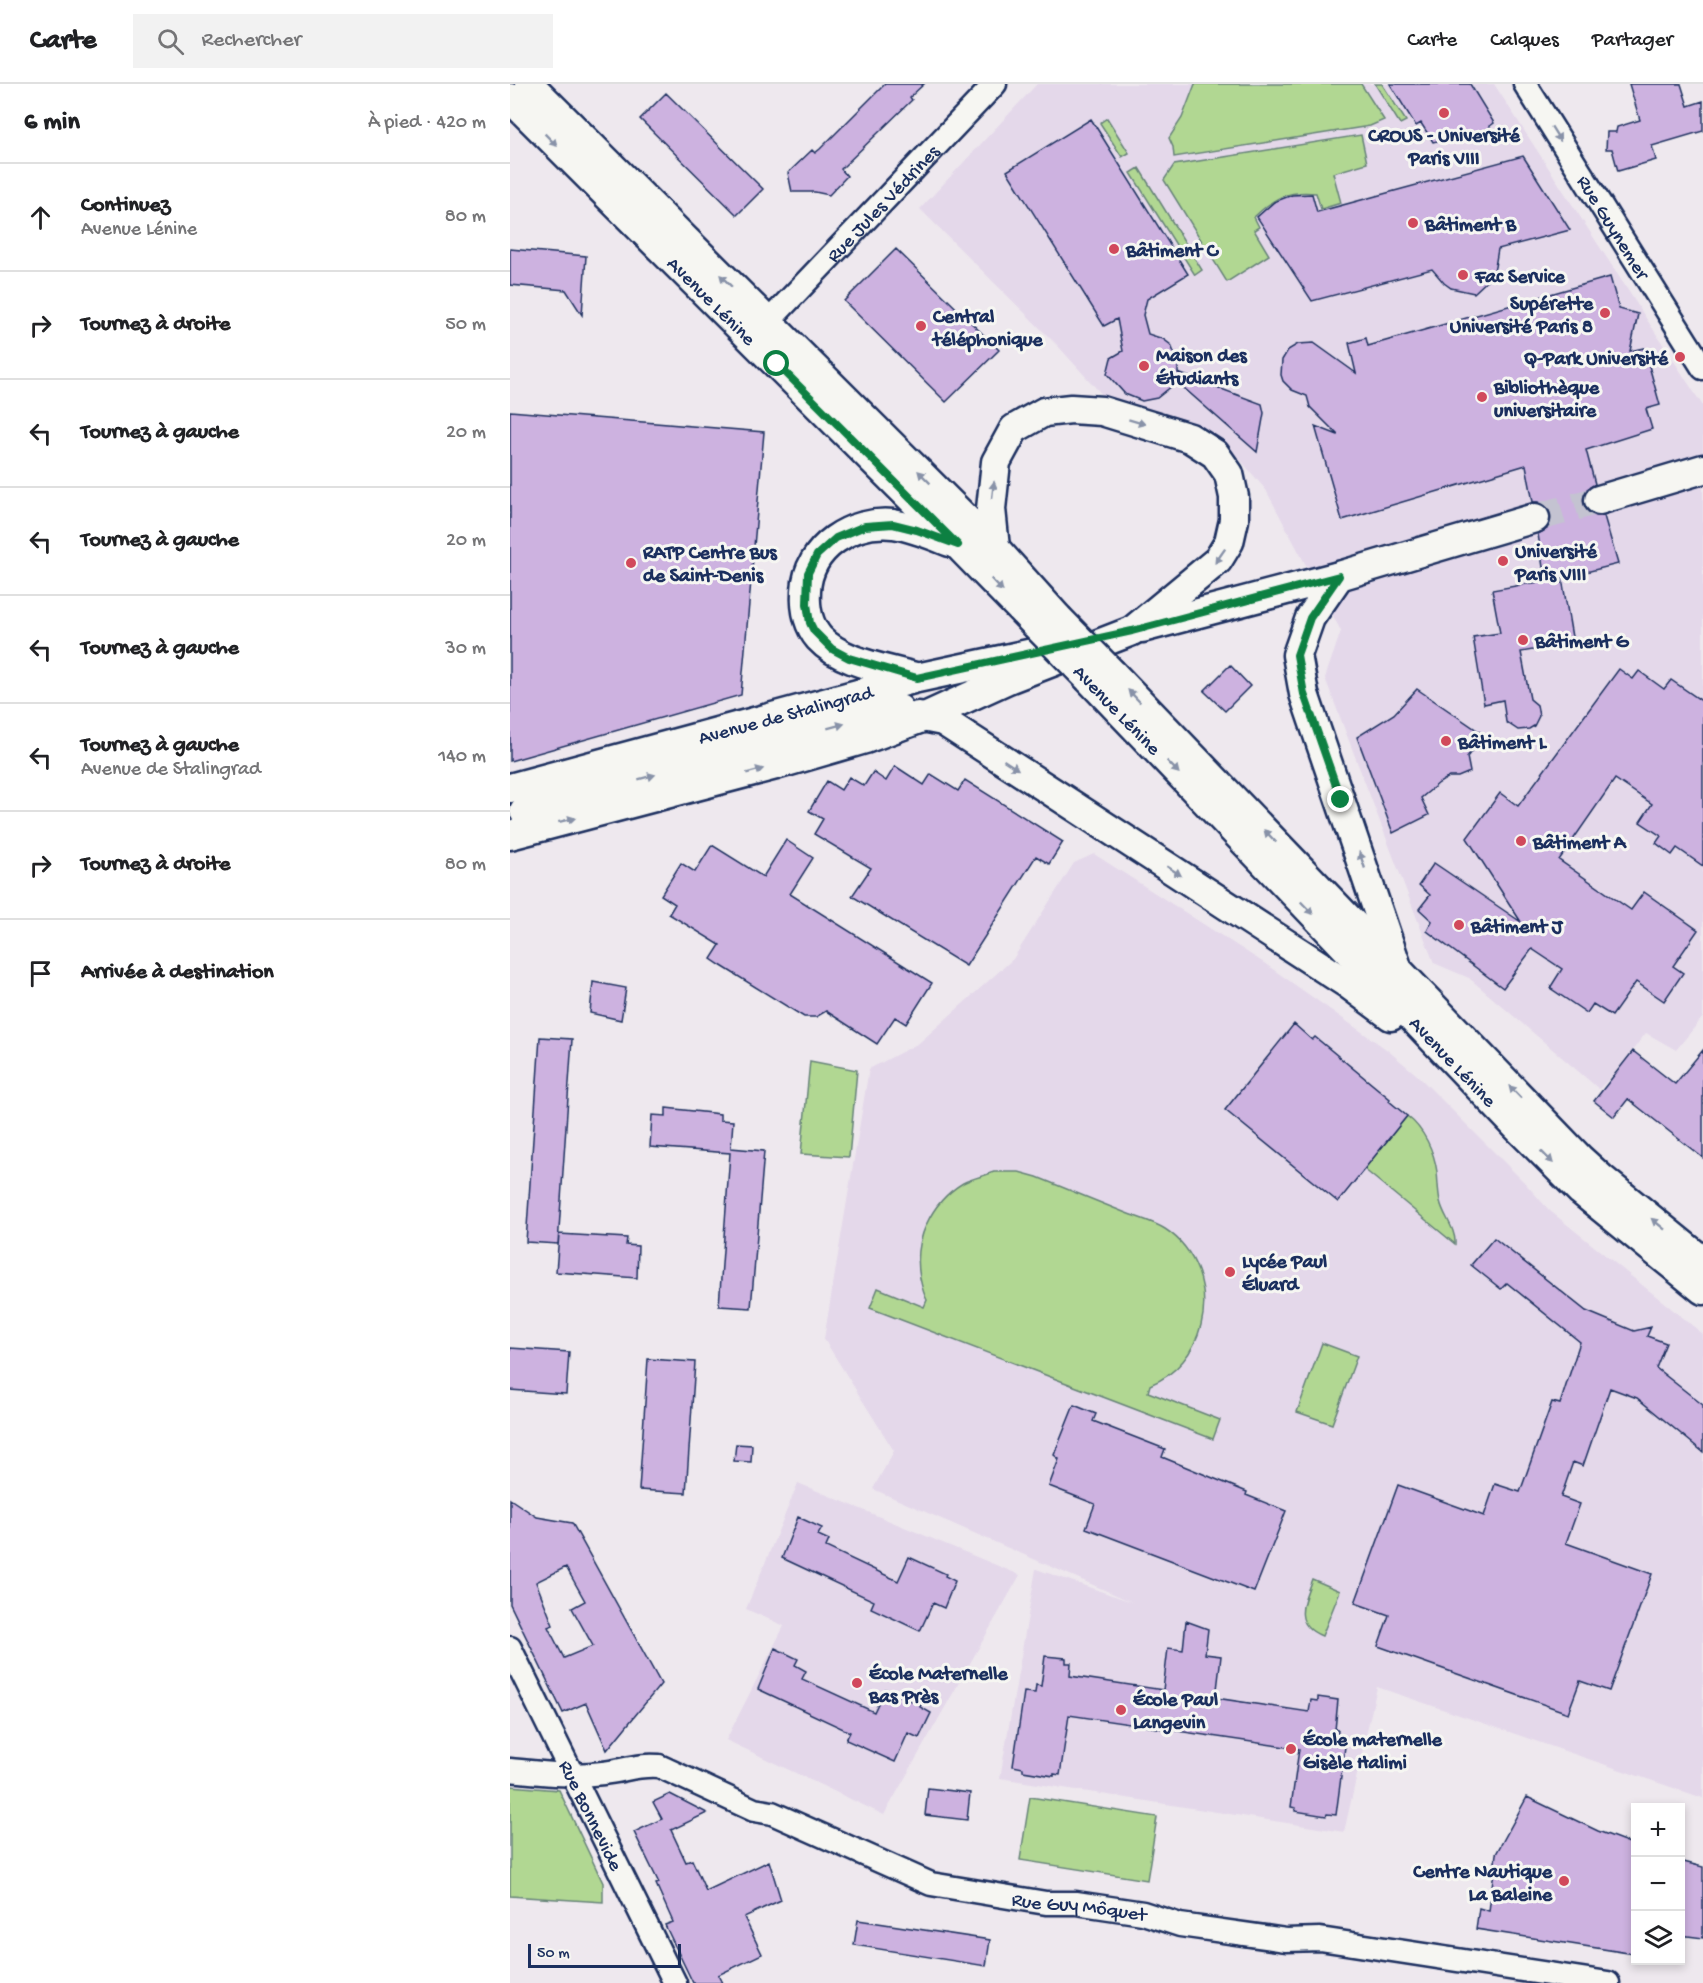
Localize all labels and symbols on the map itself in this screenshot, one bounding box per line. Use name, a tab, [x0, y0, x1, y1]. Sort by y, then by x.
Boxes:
marker: CROUS - Université Paris VIII	[1437, 106, 1451, 120]
one-way arrow	[1551, 125, 1562, 142]
place label: CROUS - Université Paris VIII	[1367, 126, 1521, 172]
one-way arrow	[544, 132, 558, 146]
street label: Rue Jules Védrines	[823, 141, 946, 269]
street label: Rue Guynemer	[1570, 172, 1653, 286]
place label: Bâtiment B	[1424, 215, 1517, 238]
marker: Bâtiment B	[1406, 216, 1420, 230]
place label: Bâtiment C	[1125, 241, 1220, 264]
marker: Bâtiment C	[1107, 242, 1121, 256]
street label: Avenue Lénine	[661, 253, 760, 352]
place label: Fac Service	[1474, 267, 1566, 290]
marker: Fac Service	[1456, 268, 1470, 282]
one-way arrow	[720, 274, 734, 288]
place label: Supérette Université Paris 8	[1450, 294, 1594, 340]
marker: Supérette Université Paris 8	[1598, 306, 1612, 320]
place label: Central téléphonique	[931, 307, 1043, 353]
marker: Central téléphonique	[914, 319, 928, 333]
place label: Maison des Étudiants	[1156, 346, 1248, 392]
place label: Q-Park Université	[1524, 349, 1669, 372]
route start	[763, 350, 789, 376]
marker: Q-Park Université	[1673, 350, 1687, 364]
marker: Maison des Étudiants	[1137, 359, 1151, 373]
place label: Bibliothèque universitaire	[1493, 378, 1600, 424]
marker: Bibliothèque universitaire	[1475, 390, 1489, 404]
one-way arrow	[1128, 418, 1146, 427]
one-way arrow	[917, 471, 931, 485]
one-way arrow	[988, 480, 998, 499]
place label: Université Paris VIII	[1514, 542, 1597, 588]
place label: RATP Centre Bus de Saint-Denis	[642, 543, 778, 589]
one-way arrow	[1214, 548, 1226, 564]
marker: Université Paris VIII	[1496, 554, 1510, 568]
marker: RATP Centre Bus de Saint-Denis	[624, 556, 638, 570]
one-way arrow	[989, 577, 1003, 591]
place label: Bâtiment G	[1534, 632, 1630, 655]
marker: Bâtiment G	[1516, 633, 1530, 647]
street label: Avenue Lénine	[1067, 662, 1165, 762]
street label: Avenue de Stalingrad	[696, 682, 878, 752]
one-way arrow	[1128, 689, 1142, 703]
one-way arrow	[827, 721, 845, 730]
place label: Bâtiment L	[1457, 733, 1548, 756]
marker: Bâtiment L	[1439, 734, 1453, 748]
one-way arrow	[1003, 759, 1019, 770]
one-way arrow	[1166, 759, 1180, 774]
one-way arrow	[746, 766, 764, 775]
one-way arrow	[638, 772, 657, 782]
route end	[1327, 786, 1353, 812]
one-way arrow	[557, 815, 576, 825]
one-way arrow	[1263, 829, 1277, 843]
place label: Bâtiment A	[1532, 833, 1628, 856]
marker: Bâtiment A	[1514, 834, 1528, 848]
one-way arrow	[1356, 850, 1366, 868]
one-way arrow	[1166, 865, 1182, 877]
one-way arrow	[1300, 901, 1314, 916]
place label: Bâtiment J	[1470, 917, 1564, 940]
marker: Bâtiment J	[1452, 918, 1466, 932]
street label: Avenue Lénine	[1403, 1013, 1500, 1114]
one-way arrow	[1508, 1084, 1522, 1099]
one-way arrow	[1540, 1150, 1554, 1165]
one-way arrow	[1650, 1219, 1665, 1231]
place label: Lycée Paul Éluard	[1242, 1252, 1328, 1298]
marker: Lycée Paul Éluard	[1223, 1265, 1237, 1279]
place label: École Maternelle Bas Près	[868, 1663, 1008, 1710]
marker: École Maternelle Bas Près	[850, 1676, 864, 1690]
place label: École Paul Langevin	[1133, 1689, 1219, 1736]
marker: École Paul Langevin	[1114, 1703, 1128, 1717]
place label: École maternelle Gisèle Halimi	[1303, 1729, 1443, 1776]
marker: École maternelle Gisèle Halimi	[1284, 1742, 1298, 1756]
street label: Rue Bonnevide	[552, 1757, 626, 1876]
place label: Centre Nautique La Baleine	[1412, 1862, 1553, 1908]
marker: Centre Nautique La Baleine	[1557, 1874, 1571, 1888]
street label: Rue Guy Môquet	[1010, 1890, 1150, 1929]
scale bar	[528, 1941, 681, 1968]

